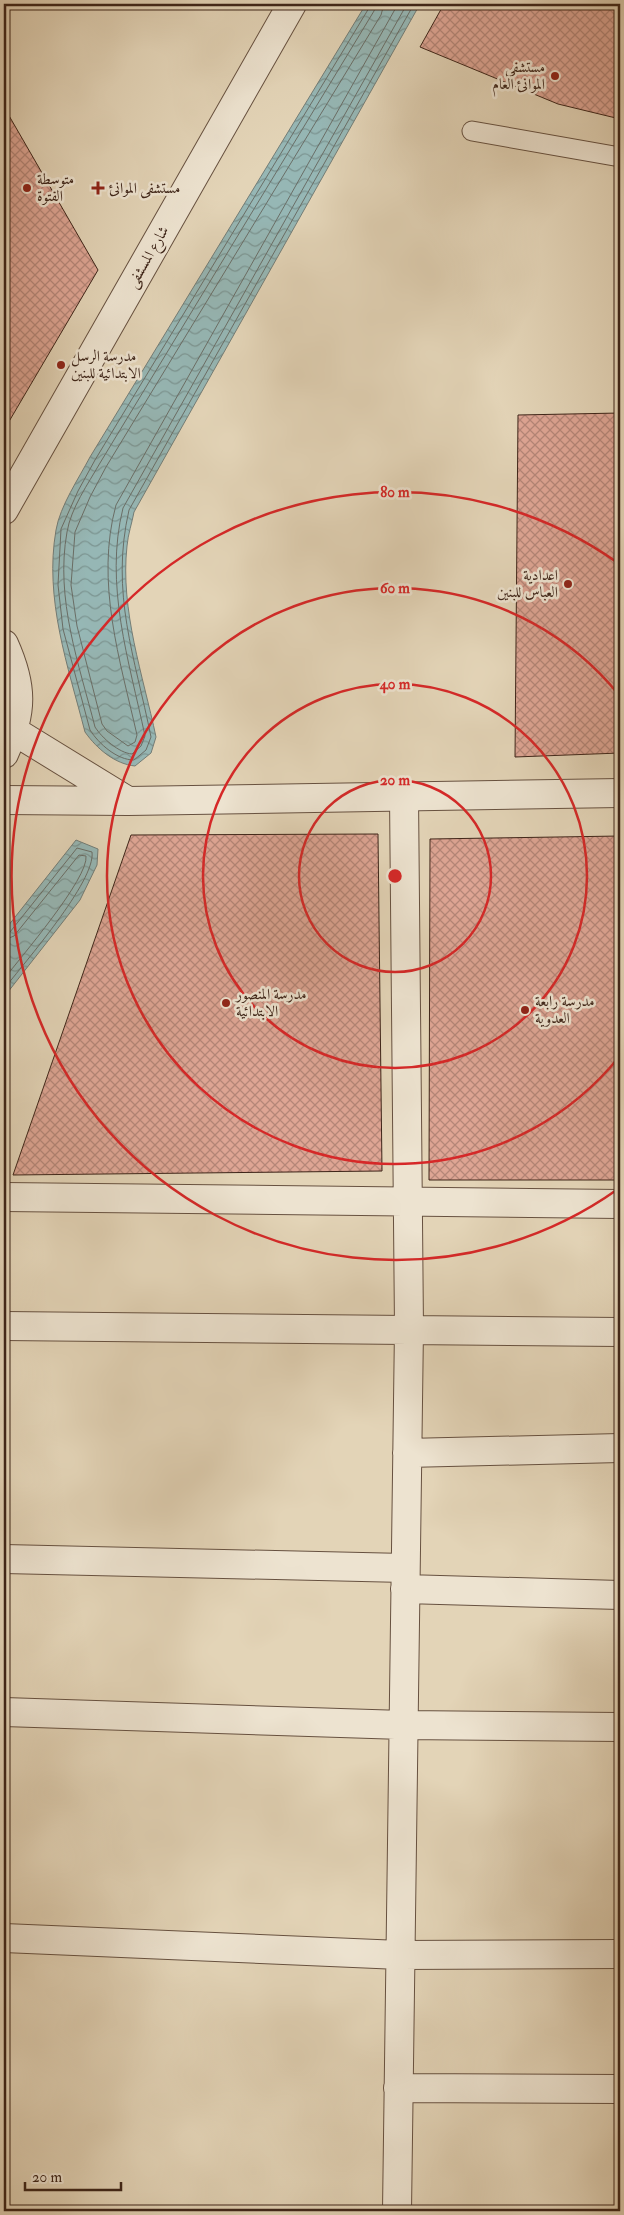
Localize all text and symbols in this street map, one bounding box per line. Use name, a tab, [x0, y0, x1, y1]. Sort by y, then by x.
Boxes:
place label: مستشفى الموانئ العام	[492, 58, 545, 97]
marker: مستشفى الموانئ العام	[549, 70, 561, 82]
place label: متوسطة الفتوة	[37, 170, 74, 206]
place label: مستشفى الموانئ	[109, 179, 180, 199]
marker: مستشفى الموانئ	[91, 181, 105, 195]
marker: متوسطة الفتوة	[21, 182, 33, 194]
street label: شارع المسشفى	[123, 223, 176, 293]
place label: مدرسة الرسل الابتدائية للبنين	[71, 347, 141, 383]
marker: مدرسة الرسل الابتدائية للبنين	[55, 359, 67, 371]
text: 80 m	[380, 483, 410, 502]
place label: اعدادية العباس للبنين	[497, 566, 558, 602]
marker: اعدادية العباس للبنين	[562, 578, 574, 590]
text: 60 m	[380, 579, 410, 598]
text: 40 m	[379, 675, 411, 694]
text: 20 m	[380, 771, 410, 790]
centre of rings	[386, 867, 404, 885]
place label: مدرسة المنصور الابتدائية	[234, 985, 306, 1021]
place label: مدرسة رابعة العدوية	[535, 992, 595, 1028]
marker: مدرسة المنصور الابتدائية	[220, 997, 232, 1009]
marker: مدرسة رابعة العدوية	[519, 1004, 531, 1016]
scale bar	[25, 2160, 121, 2192]
text: 20 m	[32, 2168, 62, 2187]

